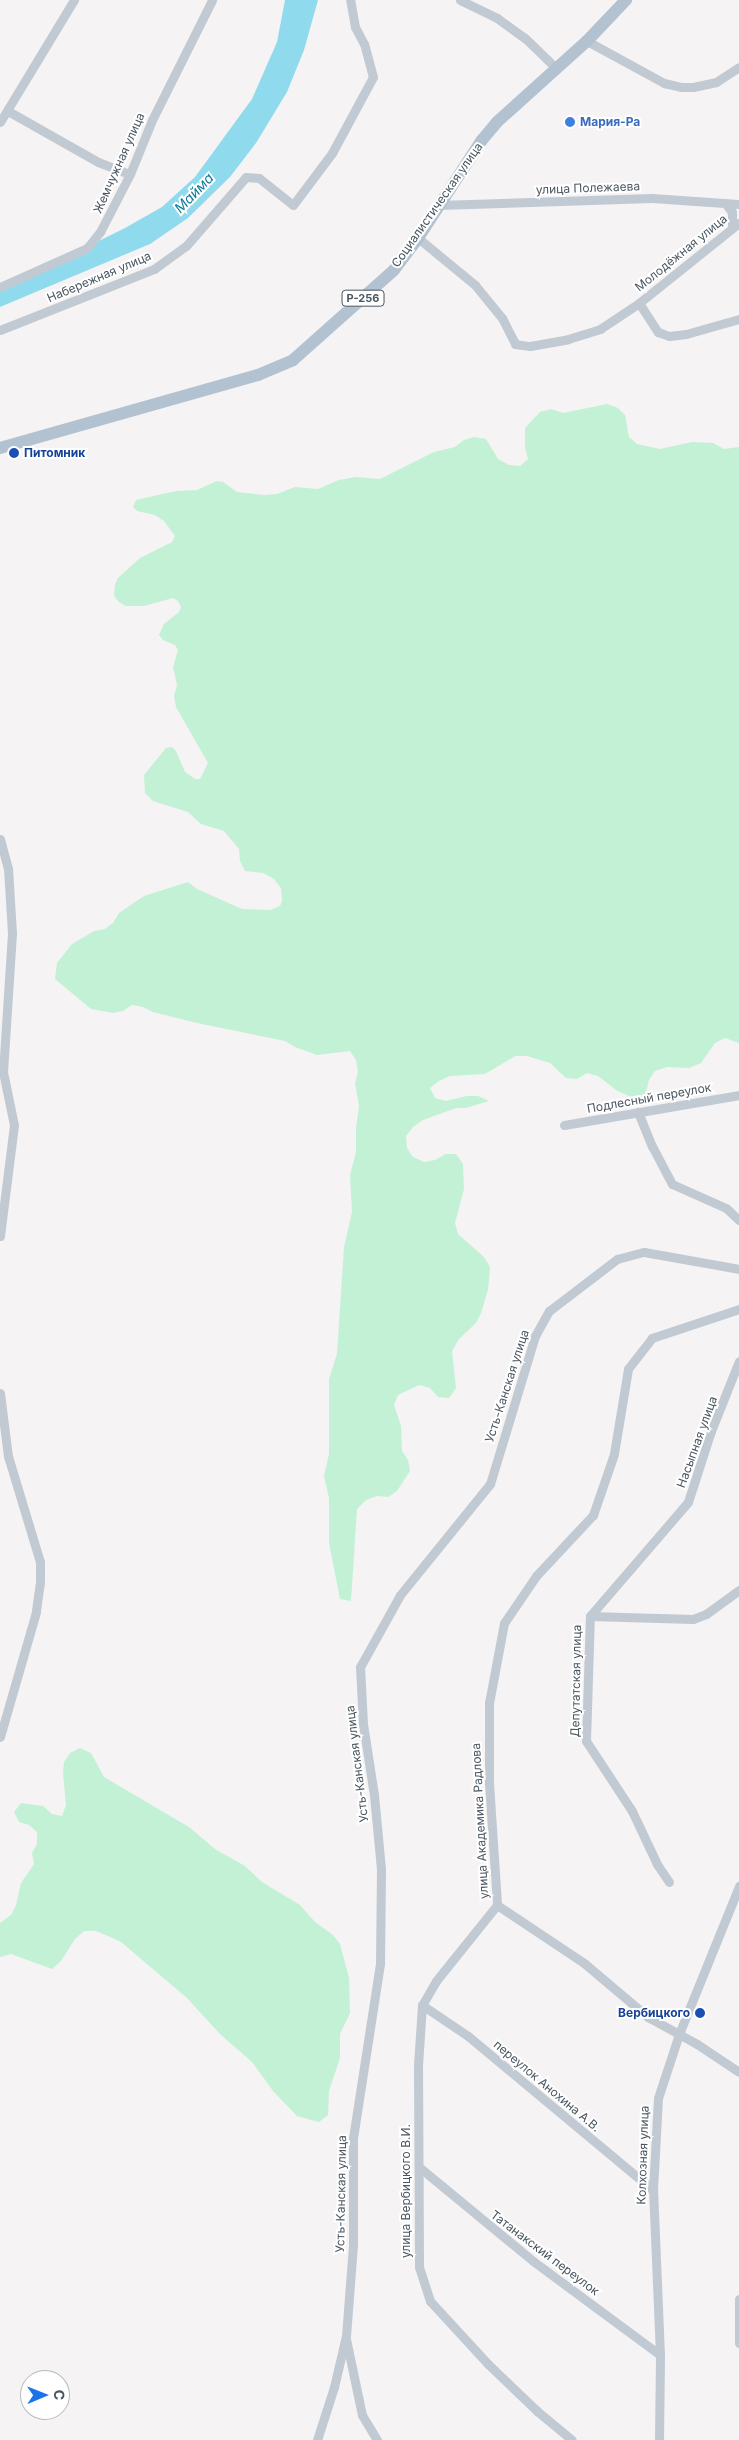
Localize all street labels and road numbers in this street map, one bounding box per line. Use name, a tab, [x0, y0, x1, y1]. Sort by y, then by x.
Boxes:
street label: Жемчужная улица	[90, 110, 148, 216]
street label: Социалистическая улица	[388, 140, 486, 270]
street label: улица Полежаева	[536, 179, 640, 197]
street label: Молодёжная улица	[632, 212, 730, 294]
street label: Набережная улица	[45, 249, 153, 305]
road number: Р-256	[340, 290, 386, 306]
street label: Подлесный переулок	[586, 1080, 712, 1116]
street label: Усть-Канская улица	[482, 1328, 532, 1444]
street label: Насыпная улица	[674, 1394, 720, 1490]
street label: Депутатская улица	[568, 1625, 584, 1737]
street label: Усть-Канская улица	[343, 1705, 371, 1823]
street label: улица Академика Радлова	[469, 1743, 491, 1899]
street label: переулок Анохина А.В.	[491, 2037, 603, 2135]
street label: Колхозная улица	[634, 2105, 652, 2205]
street label: улица Вербицкого В.И.	[399, 2124, 413, 2258]
street label: Усть-Канская улица	[333, 2135, 349, 2253]
street label: Татанакский переулок	[488, 2208, 602, 2298]

